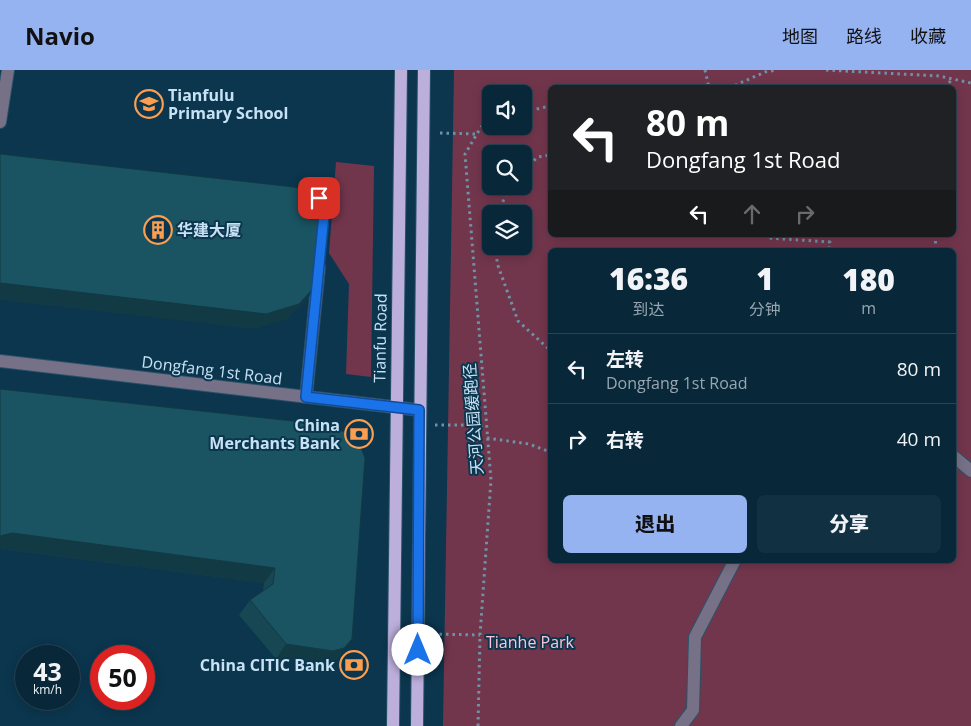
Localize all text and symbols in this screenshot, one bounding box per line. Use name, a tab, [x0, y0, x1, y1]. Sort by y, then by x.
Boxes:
text: Navio	[25, 19, 95, 52]
text: 地图	[782, 24, 818, 48]
text: 路线	[846, 24, 882, 48]
text: 收藏	[910, 24, 946, 48]
place label: Tianfulu Primary School	[168, 84, 288, 124]
map controls	[482, 85, 532, 255]
button: sound	[482, 85, 532, 135]
school or university icon: Tianfulu Primary School	[134, 89, 164, 119]
text: 80 m	[646, 99, 729, 146]
icon: left	[563, 105, 628, 170]
text: Dongfang 1st Road	[646, 144, 841, 174]
button: search	[482, 145, 532, 195]
pin	[298, 177, 340, 219]
icon: arrive	[305, 184, 333, 212]
icon: left	[685, 200, 713, 228]
icon: ahead	[738, 200, 766, 228]
icon: right	[791, 200, 819, 228]
button: layers	[482, 205, 532, 255]
building icon: 华建大厦	[143, 215, 173, 245]
place label: 华建大厦	[177, 219, 241, 241]
text: 16:36	[609, 258, 688, 299]
text: 1	[756, 258, 774, 299]
text: 180	[842, 259, 895, 300]
street label: Tianfu Road	[368, 293, 392, 383]
text: m	[861, 297, 876, 319]
text: 到达	[633, 298, 665, 320]
text: 分钟	[749, 298, 781, 320]
text: 左转	[606, 346, 644, 372]
street label: Dongfang 1st Road	[140, 350, 284, 390]
icon: left	[563, 355, 591, 383]
text: 80 m	[897, 356, 941, 382]
street label: 天河公园缓跑径	[458, 362, 488, 476]
text: Dongfang 1st Road	[606, 372, 747, 394]
place label: China Merchants Bank	[209, 414, 340, 454]
bank icon: China Merchants Bank	[344, 419, 374, 449]
icon: right	[563, 425, 591, 453]
text: 40 m	[897, 426, 941, 452]
text: 右转	[606, 427, 644, 453]
button: 退出	[563, 495, 747, 553]
button: 分享	[757, 495, 941, 553]
position arrow	[391, 623, 443, 675]
park label: Tianhe Park	[486, 631, 575, 653]
speed limit sign: 50	[90, 645, 155, 710]
bank icon: China CITIC Bank	[339, 650, 369, 680]
text: 43	[33, 654, 62, 688]
place label: China CITIC Bank	[200, 654, 335, 676]
text: km/h	[33, 681, 62, 698]

